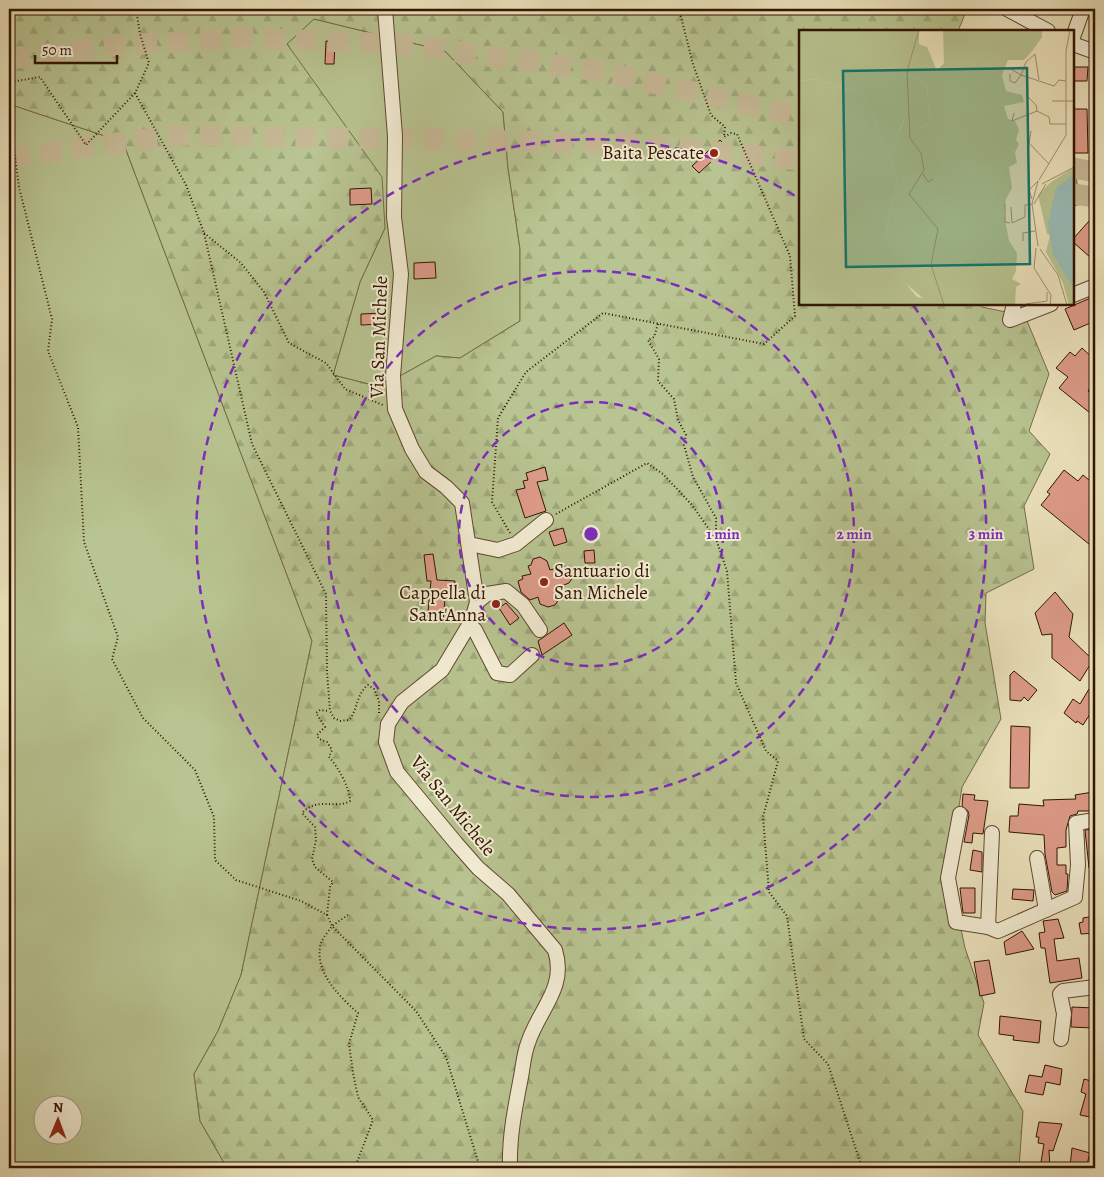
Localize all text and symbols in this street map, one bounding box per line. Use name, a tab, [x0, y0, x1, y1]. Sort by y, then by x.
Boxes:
inset map	[799, 30, 1074, 305]
scale bar	[35, 32, 118, 64]
text: 50 m	[42, 40, 72, 60]
place label: Baita Pescate	[602, 140, 704, 166]
marker: Baita Pescate	[708, 147, 720, 159]
street label: Via San Michele	[364, 275, 394, 400]
text: 1 min	[706, 524, 740, 544]
text: 2 min	[836, 524, 872, 544]
text: 3 min	[969, 524, 1004, 544]
centre of rings	[582, 525, 600, 543]
place label: Santuario di San Michele	[554, 558, 650, 606]
marker: Santuario di San Michele	[538, 576, 550, 588]
place label: Cappella di Sant'Anna	[399, 580, 486, 628]
marker: Cappella di Sant'Anna	[490, 598, 502, 610]
street label: Via San Michele	[404, 749, 502, 862]
north arrow	[32, 1094, 82, 1144]
text: N	[53, 1098, 63, 1117]

